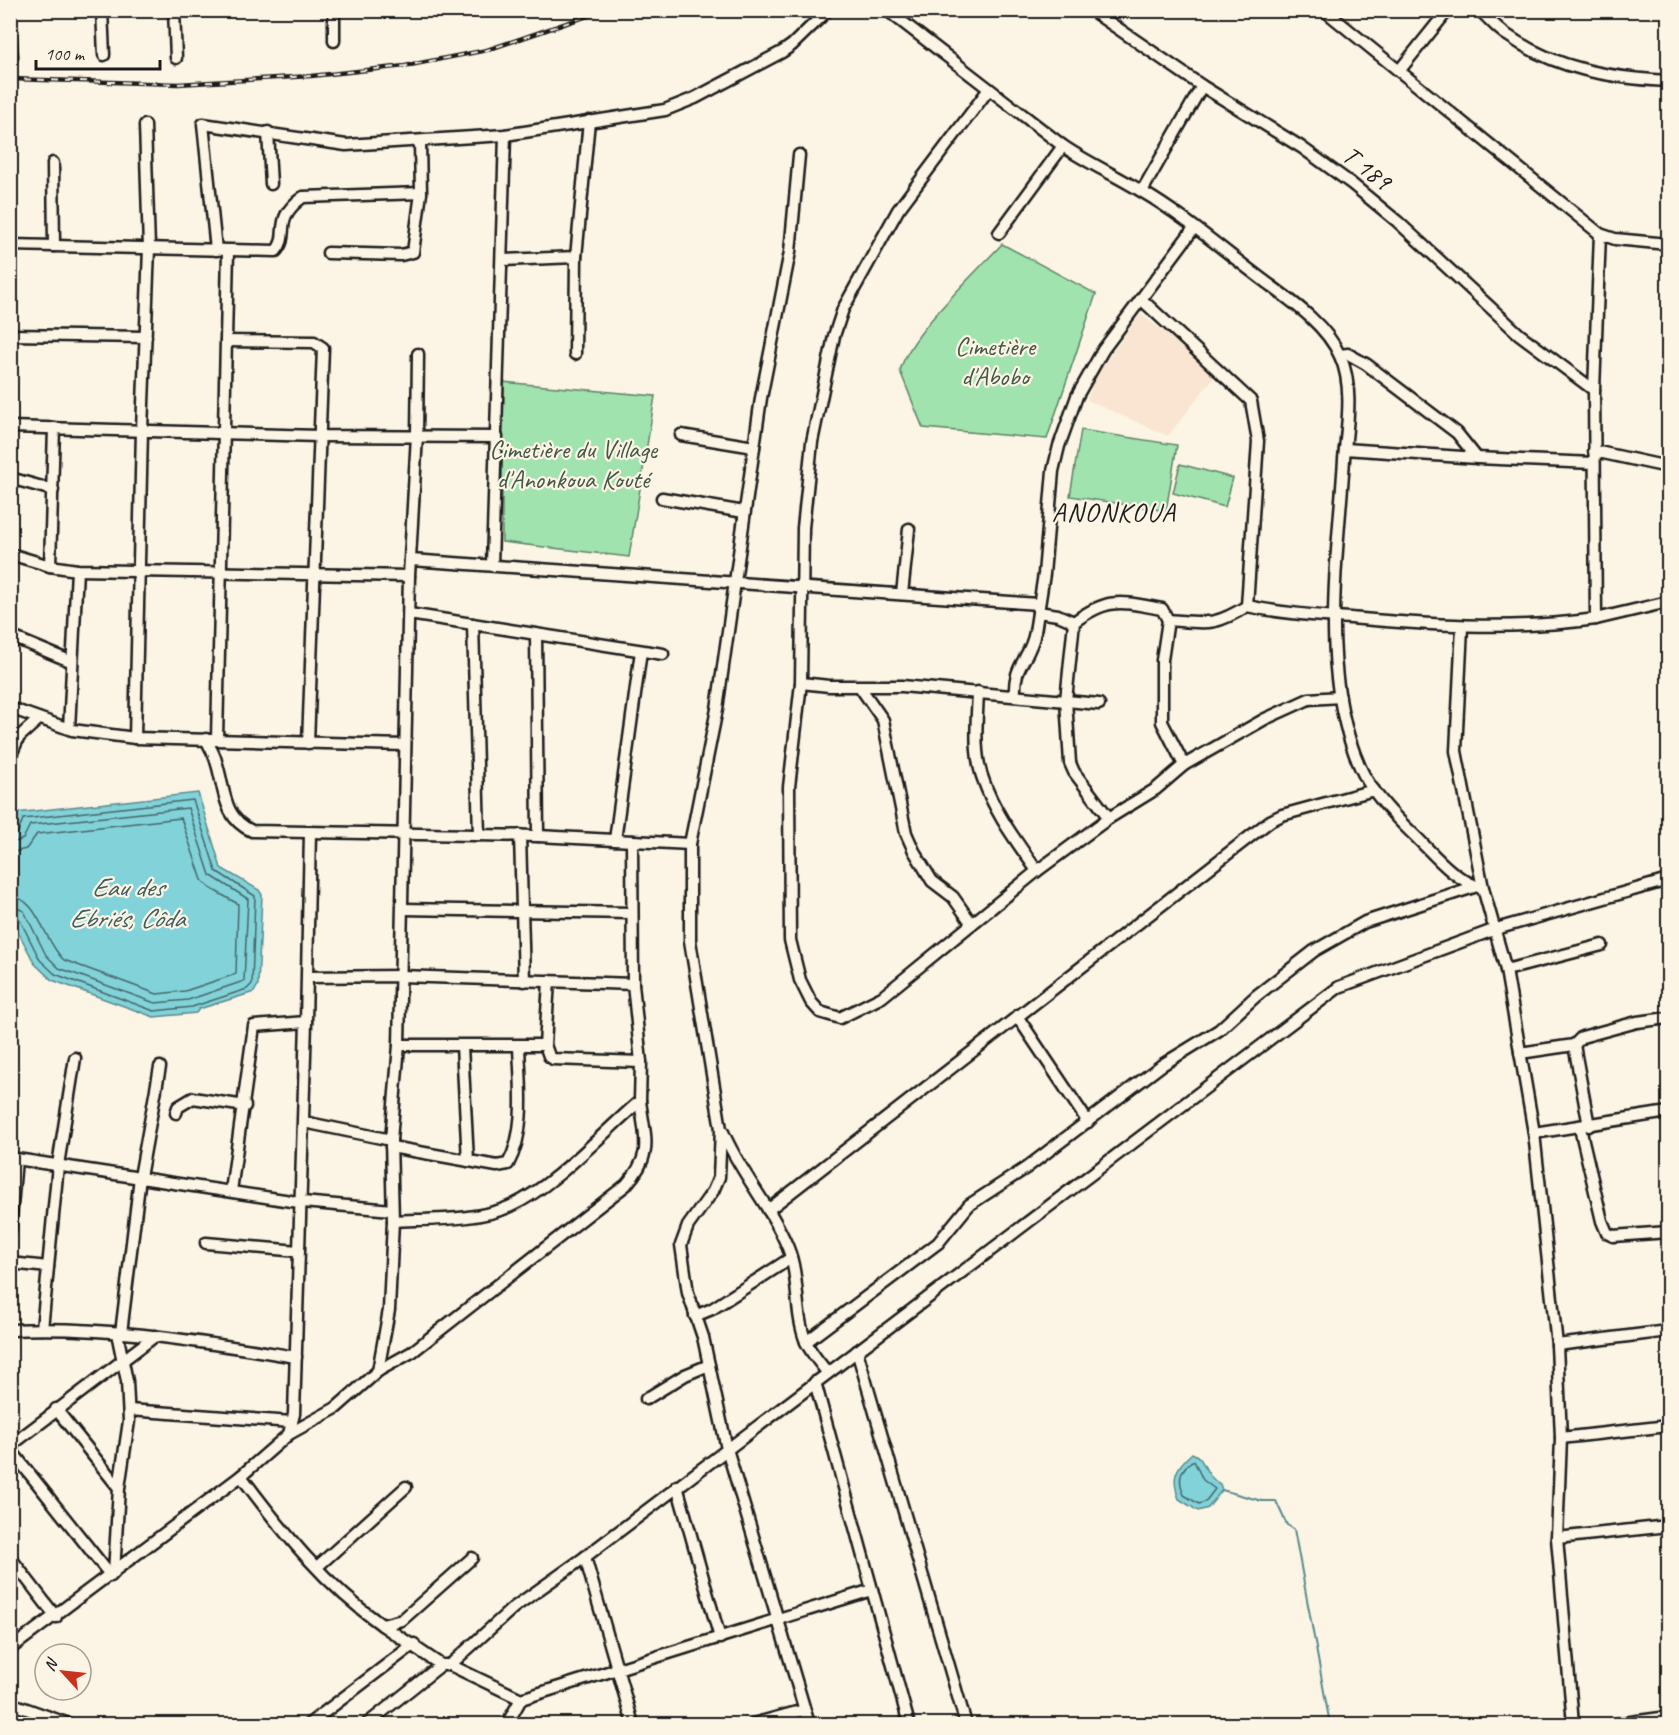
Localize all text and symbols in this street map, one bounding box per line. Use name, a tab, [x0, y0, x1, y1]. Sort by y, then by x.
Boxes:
scale bar	[36, 33, 160, 71]
text: 100 m	[45, 43, 86, 65]
street label: T 189	[1336, 139, 1400, 199]
park label: Cimetière d'Abobo	[955, 330, 1037, 393]
park label: Cimetière du Village d'Anonkoua Kouté	[489, 433, 658, 496]
district label: ANONKOUA	[1052, 495, 1176, 529]
water label: Eau des Ebriés, Côda	[69, 870, 187, 935]
north arrow	[33, 1642, 93, 1702]
text: N	[39, 1654, 63, 1675]

